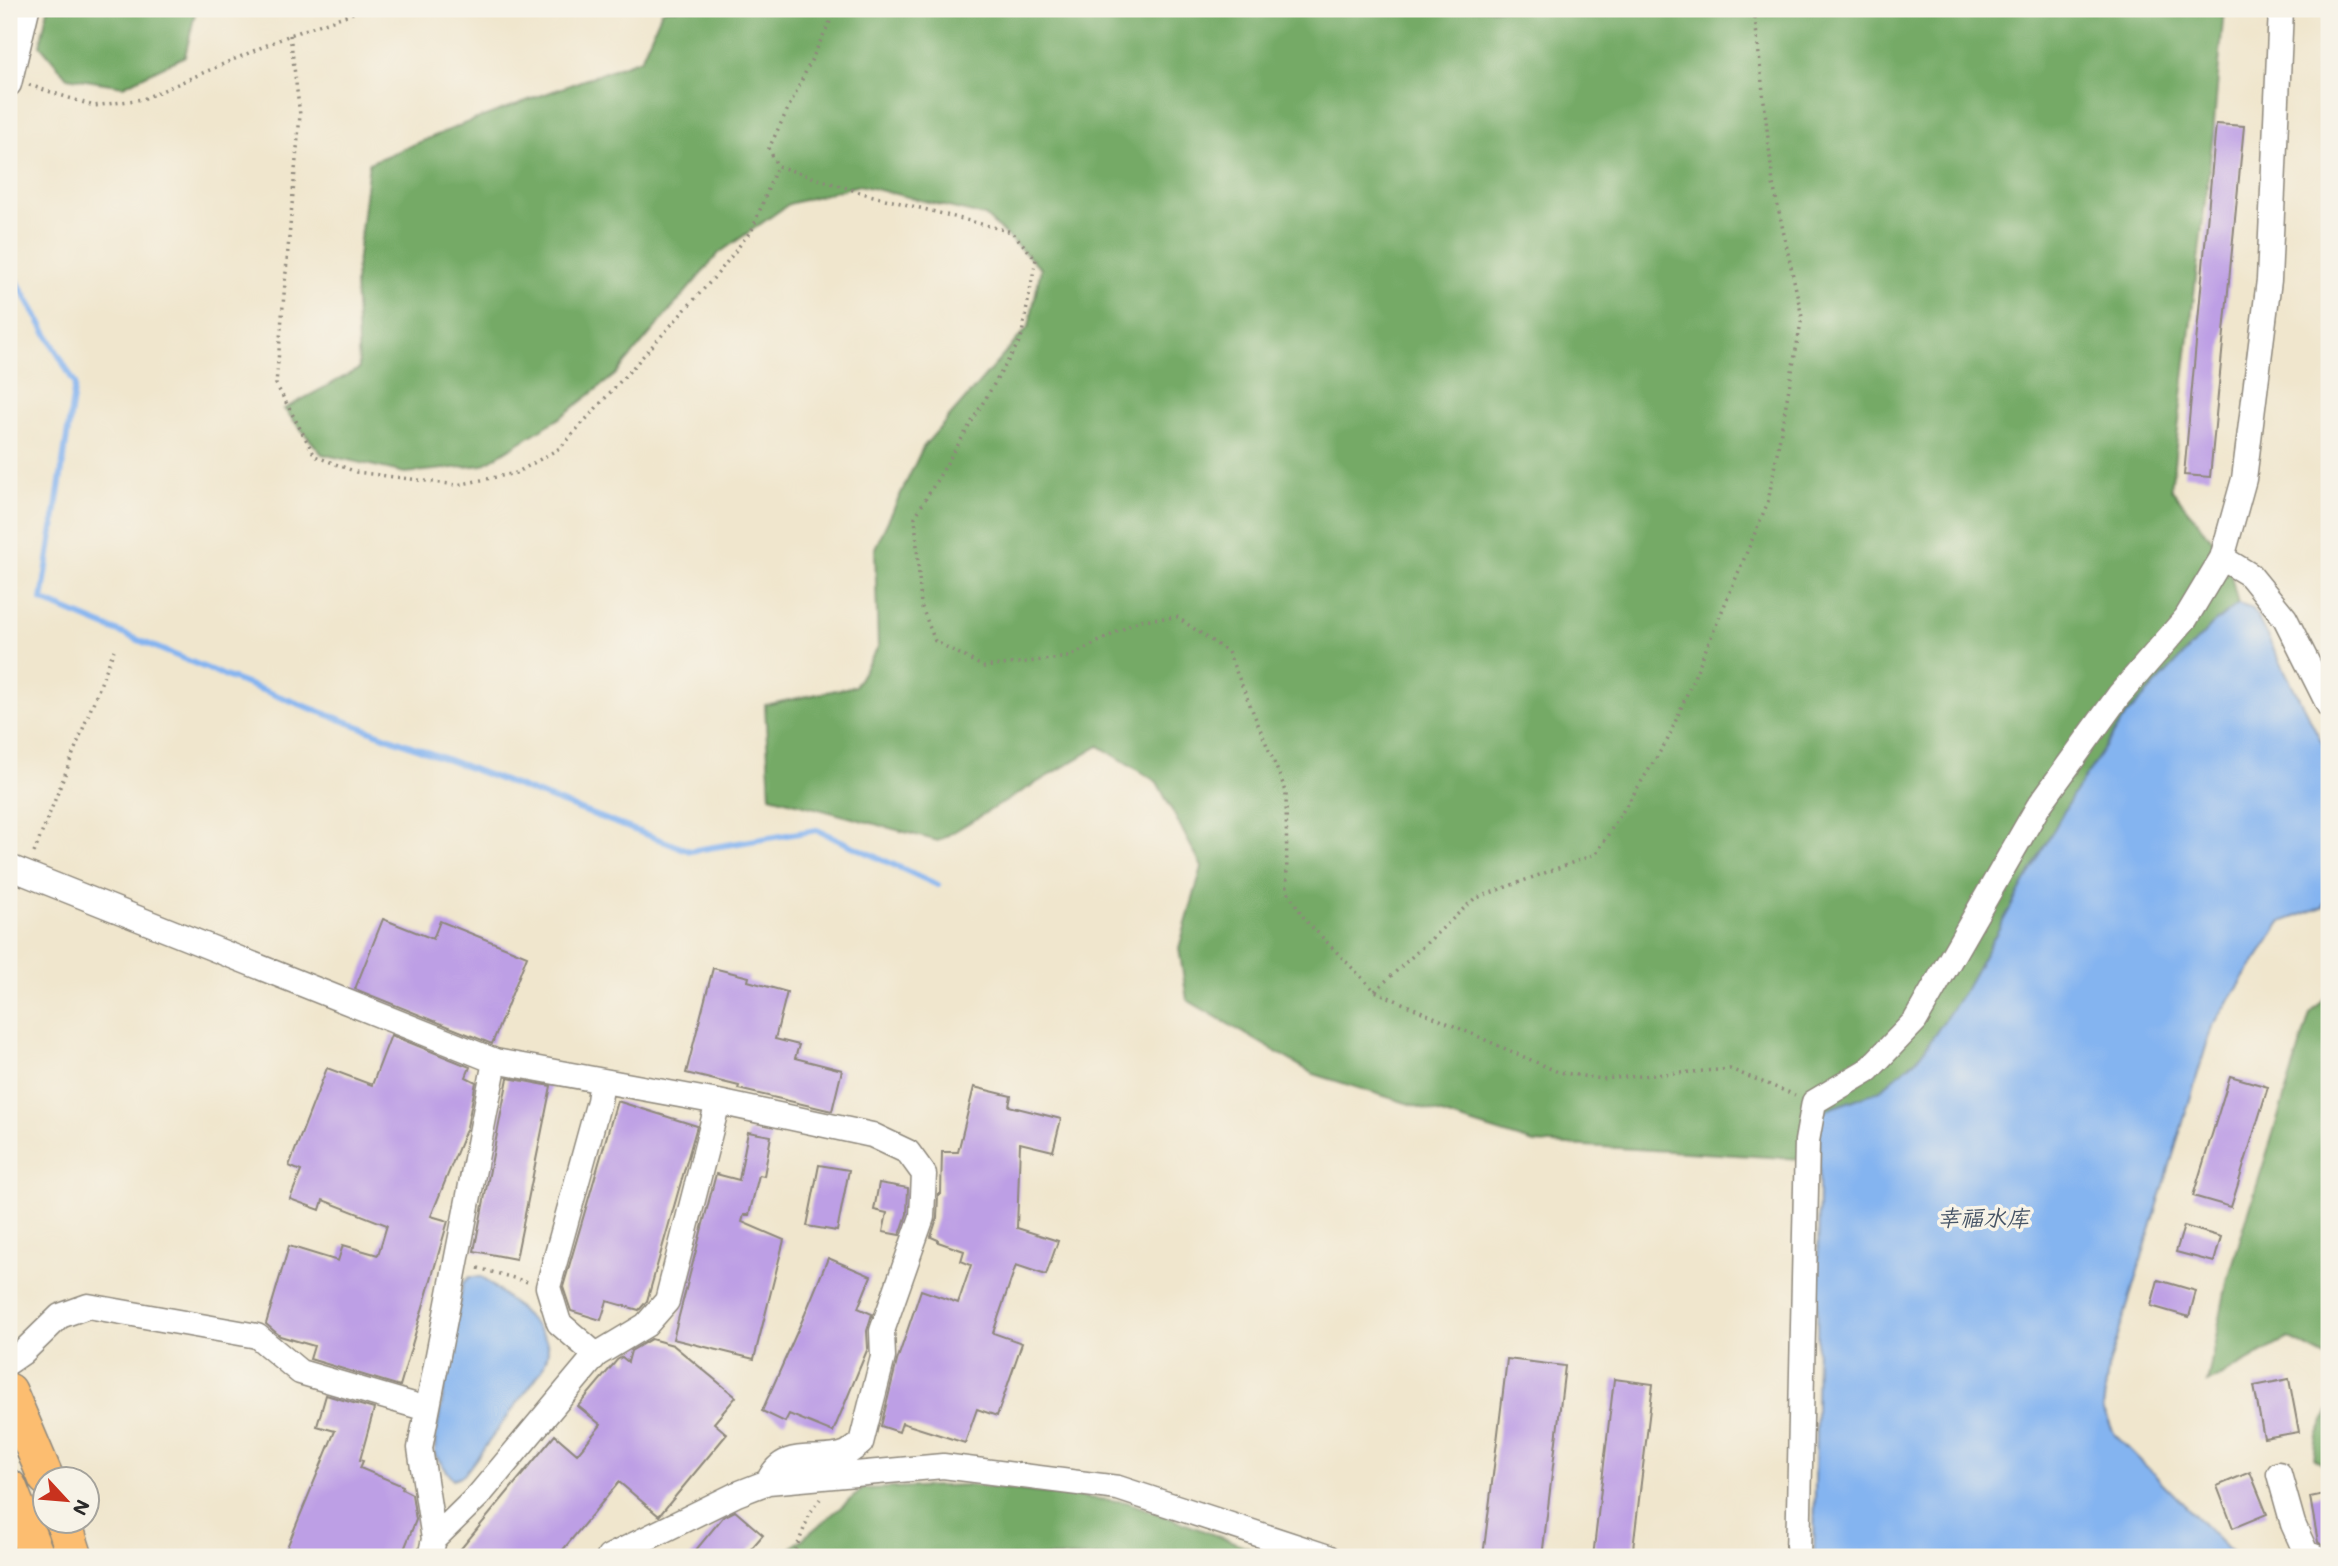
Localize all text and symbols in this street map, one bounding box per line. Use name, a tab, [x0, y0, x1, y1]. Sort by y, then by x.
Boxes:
water label: 幸福水库	[1937, 1202, 2031, 1232]
north arrow	[32, 1464, 102, 1534]
text: N	[67, 1496, 96, 1520]

